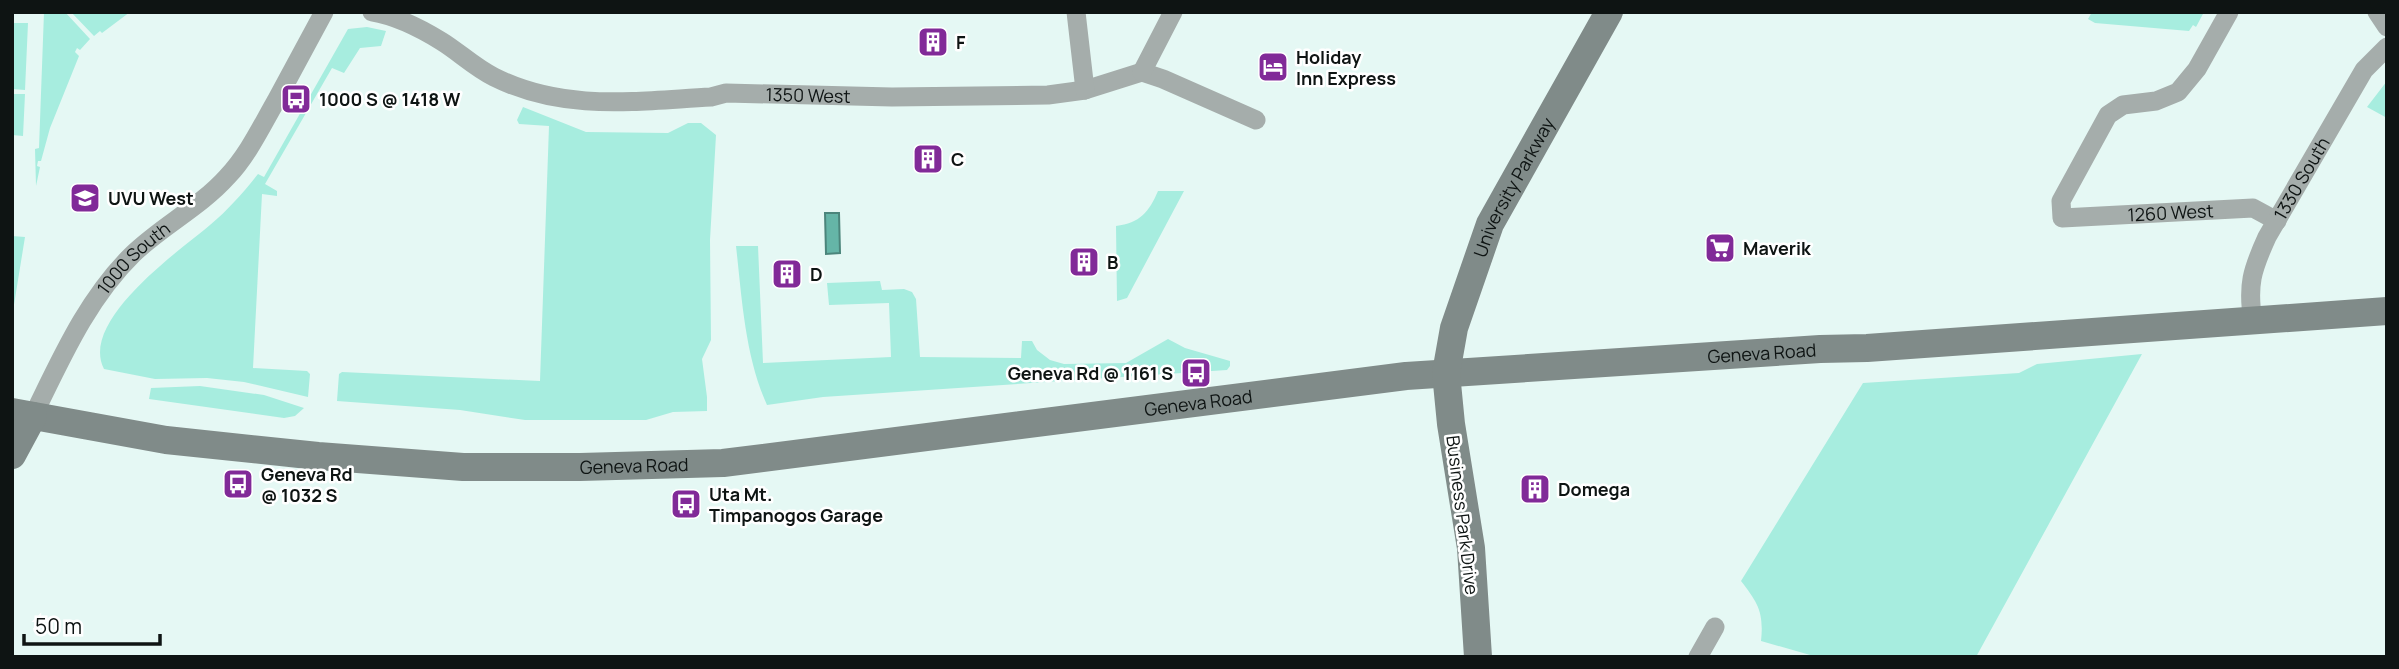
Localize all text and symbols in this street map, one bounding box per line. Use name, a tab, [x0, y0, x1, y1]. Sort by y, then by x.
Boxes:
building icon: F	[916, 25, 950, 59]
place label: F	[956, 30, 966, 54]
place label: Holiday Inn Express	[1296, 45, 1396, 90]
hotel icon: Holiday Inn Express	[1256, 50, 1290, 84]
bus stop icon: 1000 S @ 1418 W	[279, 82, 313, 116]
street label: 1350 West	[765, 82, 851, 108]
place label: 1000 S @ 1418 W	[319, 87, 461, 111]
street label: University Parkway	[1467, 113, 1560, 260]
street label: 1330 South	[2268, 132, 2335, 224]
building icon: C	[911, 142, 945, 176]
place label: C	[951, 147, 964, 171]
school or university icon: UVU West	[68, 181, 102, 215]
place label: UVU West	[108, 186, 194, 210]
street label: 1260 West	[2127, 198, 2214, 227]
street label: 1000 South	[91, 216, 175, 299]
supermarket icon: Maverik	[1703, 231, 1737, 265]
place label: Maverik	[1743, 236, 1812, 260]
building icon: B	[1067, 245, 1101, 279]
place label: B	[1107, 250, 1118, 274]
building icon: D	[770, 257, 804, 291]
place label: D	[810, 262, 823, 286]
street label: Geneva Road	[1707, 337, 1817, 368]
bus stop icon: Geneva Rd @ 1161 S	[1179, 356, 1213, 390]
place label: Geneva Rd @ 1161 S	[1008, 361, 1173, 385]
street label: Geneva Road	[1143, 384, 1254, 421]
street label: Business Park Drive	[1441, 434, 1485, 596]
street label: Geneva Road	[580, 452, 689, 479]
place label: Geneva Rd @ 1032 S	[261, 462, 353, 507]
bus stop icon: Geneva Rd @ 1032 S	[221, 467, 255, 501]
building icon: Domega	[1518, 472, 1552, 506]
place label: Domega	[1558, 477, 1630, 501]
place label: Uta Mt. Timpanogos Garage	[709, 482, 883, 527]
bus stop icon: Uta Mt. Timpanogos Garage	[669, 487, 703, 521]
scale bar	[24, 602, 161, 646]
text: 50 m	[35, 612, 82, 640]

